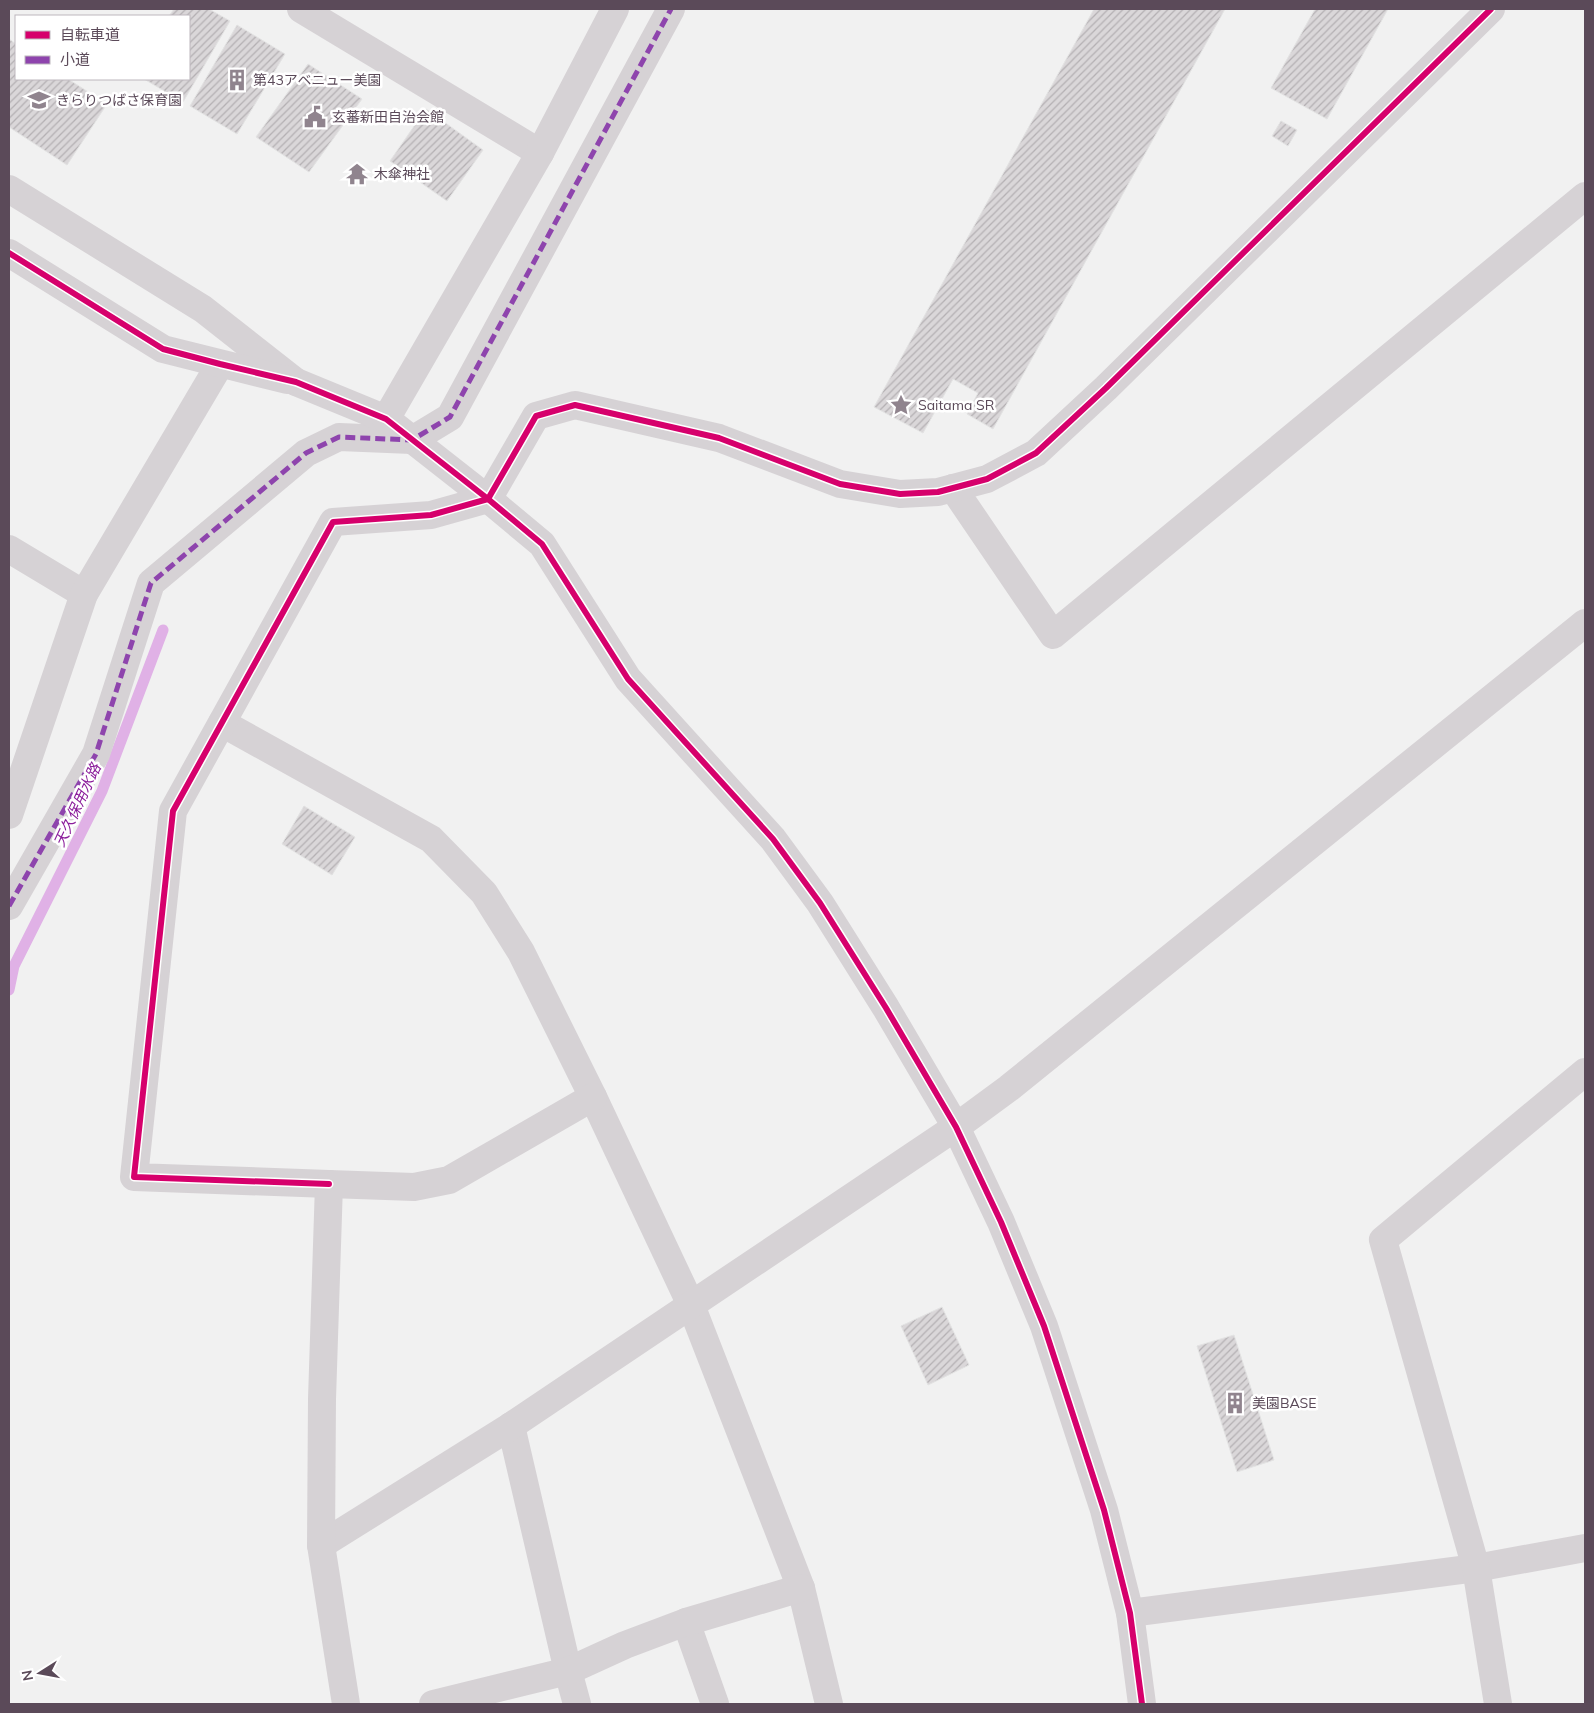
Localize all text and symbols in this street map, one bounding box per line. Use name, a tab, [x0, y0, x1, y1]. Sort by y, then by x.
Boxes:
legend	[15, 15, 190, 80]
text: 自転車道	[60, 25, 120, 44]
text: 小道	[60, 50, 90, 69]
building icon: 第43アベニュー美園	[224, 67, 250, 93]
place label: 第43アベニュー美園	[253, 71, 382, 89]
school or university icon: きらりつばさ保育園	[26, 87, 52, 113]
place label: きらりつばさ保育園	[56, 91, 182, 109]
public building icon: 玄蕃新田自治会館	[302, 104, 328, 130]
place label: 玄蕃新田自治会館	[332, 108, 444, 126]
temple icon: 木傘神社	[344, 161, 370, 187]
place label: 木傘神社	[374, 165, 430, 183]
place icon: Saitama SR	[888, 392, 914, 418]
place label: Saitama SR	[918, 396, 995, 414]
water label: 天久保用水路	[49, 758, 105, 850]
building icon: 美園BASE	[1222, 1390, 1248, 1416]
place label: 美園BASE	[1252, 1394, 1317, 1412]
north arrow	[15, 1648, 65, 1698]
text: N	[17, 1669, 37, 1682]

